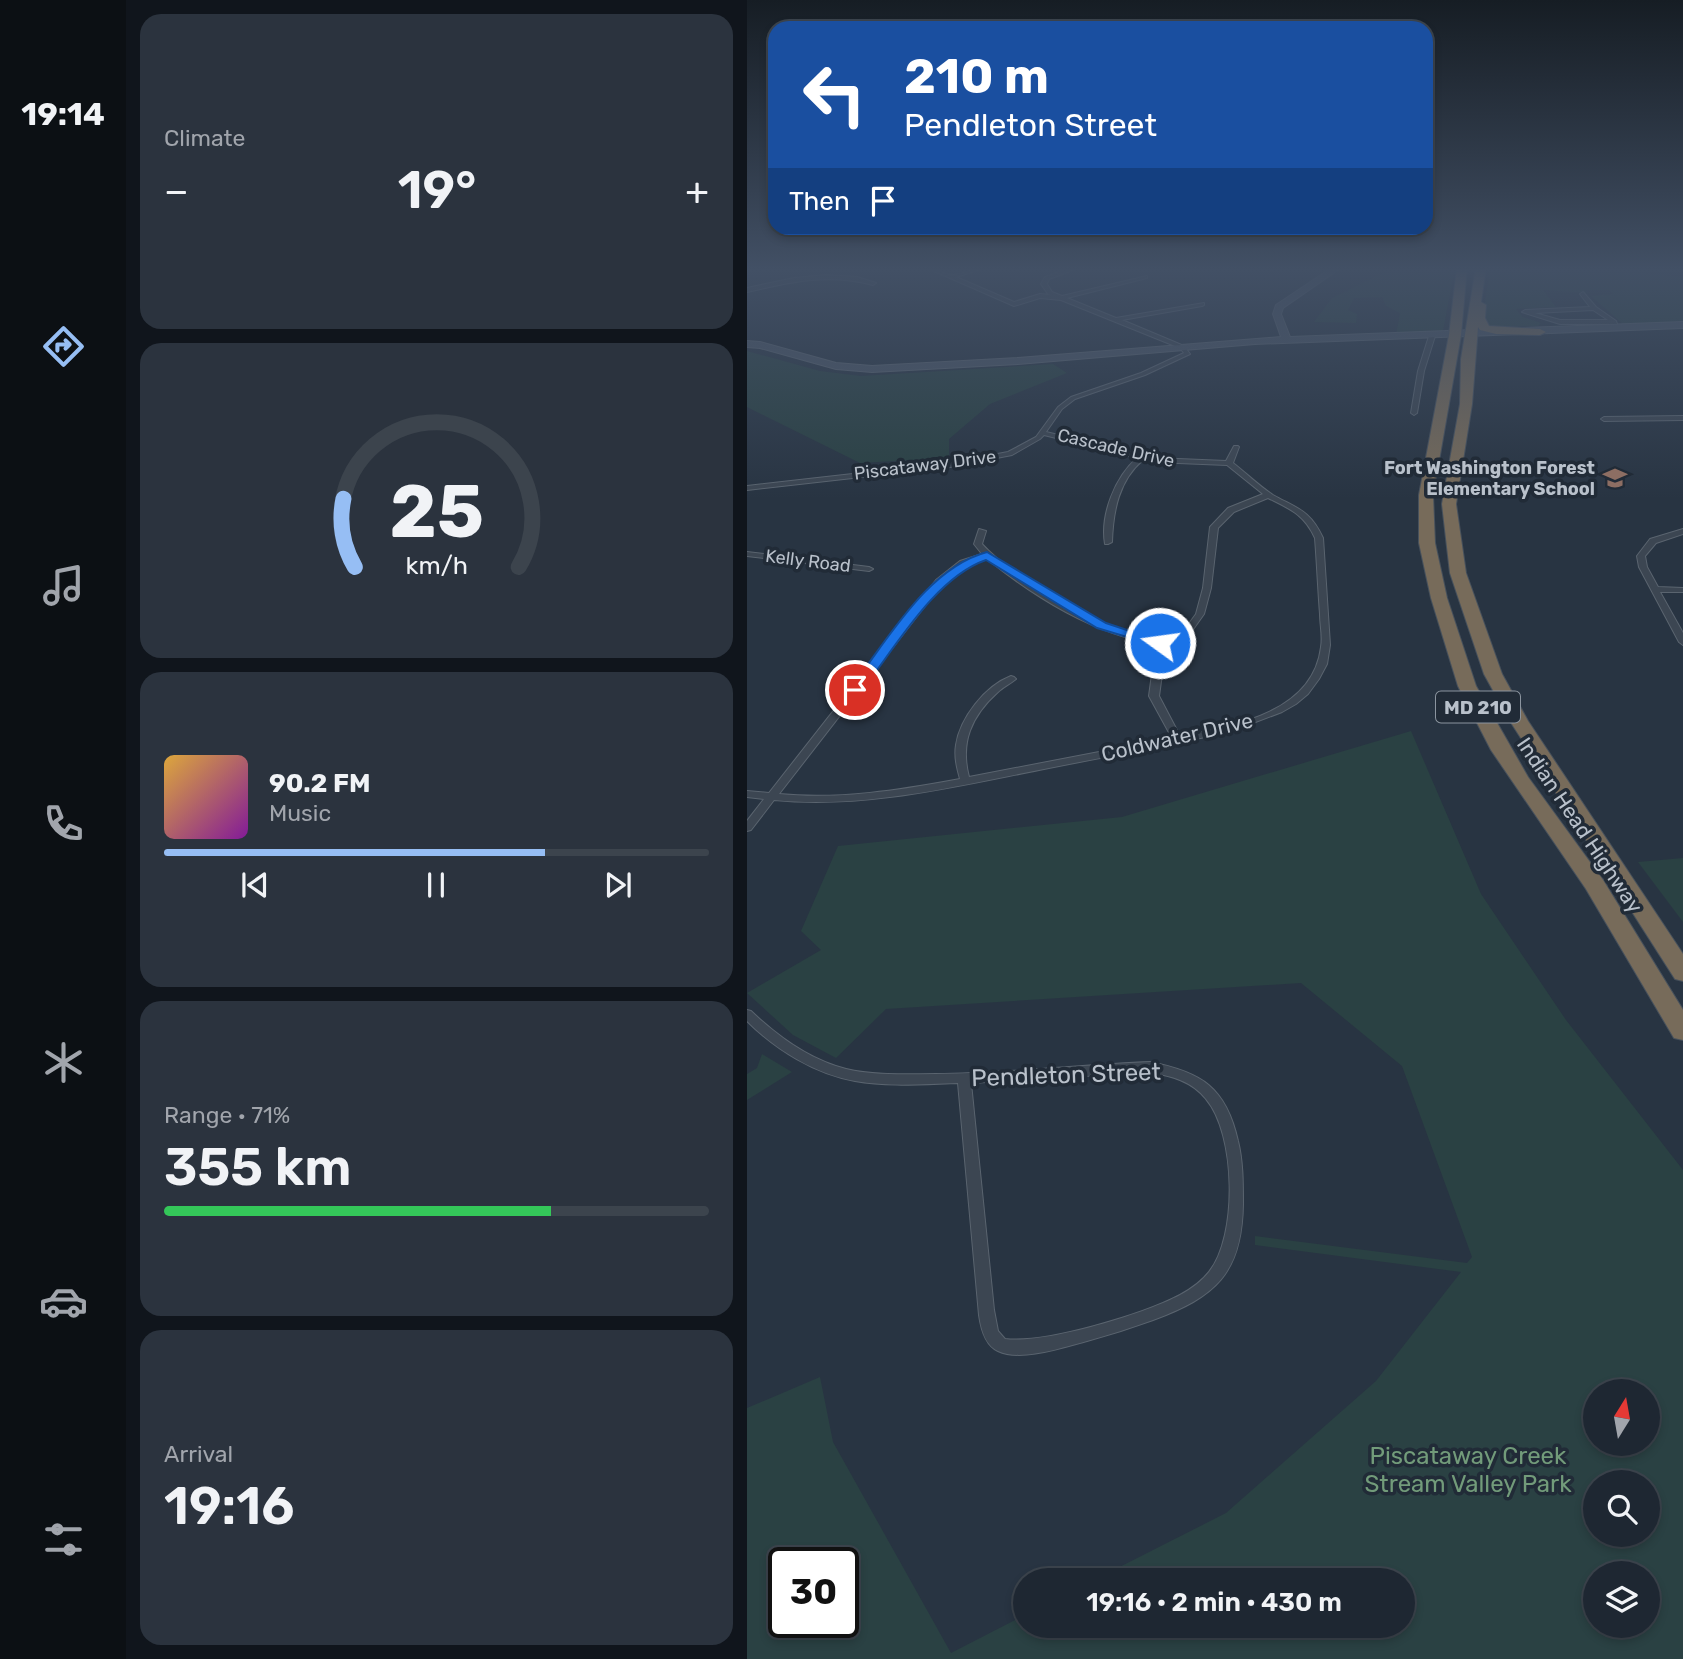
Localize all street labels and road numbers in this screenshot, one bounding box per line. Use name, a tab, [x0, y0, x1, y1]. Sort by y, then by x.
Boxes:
street label: Cascade Drive	[1055, 424, 1177, 472]
street label: Piscataway Drive	[853, 445, 997, 485]
street label: Kelly Road	[764, 545, 852, 577]
road number: MD 210	[1436, 692, 1520, 722]
street label: Coldwater Drive	[1099, 707, 1255, 767]
street label: Indian Head Highway	[1512, 733, 1648, 918]
street label: Pendleton Street	[971, 1058, 1161, 1092]

